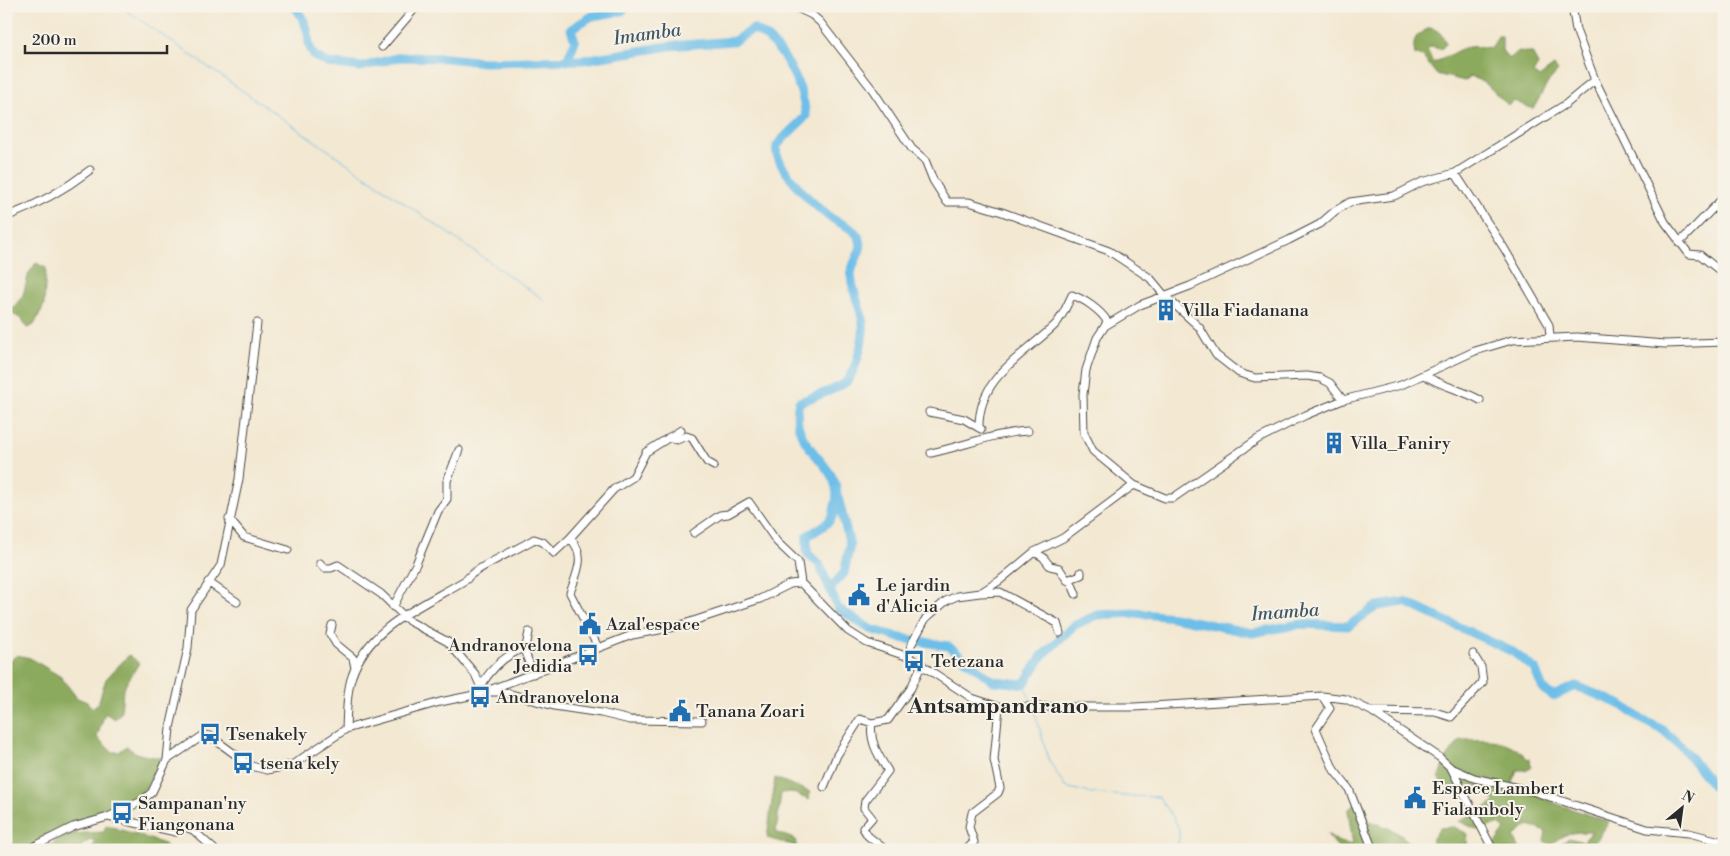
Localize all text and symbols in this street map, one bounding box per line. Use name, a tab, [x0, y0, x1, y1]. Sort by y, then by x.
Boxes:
water label: Imamba	[610, 17, 683, 51]
scale bar	[25, 22, 168, 54]
text: 200 m	[32, 31, 77, 50]
building icon: Villa Fiadanana	[1153, 297, 1179, 323]
place label: Villa Fiadanana	[1181, 299, 1310, 322]
building icon: Villa_Faniry	[1321, 430, 1347, 456]
place label: Villa_Faniry	[1349, 432, 1451, 455]
place label: Le jardin d'Alicia	[876, 574, 951, 618]
public building icon: Le jardin d'Alicia	[846, 582, 872, 608]
water label: Imamba	[1249, 598, 1320, 626]
public building icon: Azal'espace	[577, 611, 603, 637]
place label: Azal'espace	[605, 613, 700, 636]
place label: Andranovelona Jedidia	[447, 634, 573, 678]
bus stop icon: Andranovelona Jedidia	[575, 642, 601, 668]
bus stop icon: Tetezana	[901, 648, 927, 674]
place label: Tetezana	[931, 650, 1005, 673]
bus stop icon: Andranovelona	[467, 684, 493, 710]
place label: Andranovelona	[495, 686, 621, 709]
district label: Antsampandrano	[907, 693, 1088, 720]
public building icon: Tanana Zoari	[667, 698, 693, 724]
place label: Tanana Zoari	[696, 700, 805, 723]
bus stop icon: Tsenakely	[197, 721, 223, 747]
place label: Tsenakely	[226, 723, 307, 746]
bus stop icon: tsena kely	[230, 750, 256, 776]
place label: tsena kely	[260, 752, 340, 775]
place label: Espace Lambert Fialamboly	[1432, 777, 1565, 821]
north arrow	[1658, 784, 1708, 834]
public building icon: Espace Lambert Fialamboly	[1402, 785, 1428, 811]
text: N	[1679, 787, 1697, 808]
place label: Sampanan'ny Fiangonana	[138, 792, 247, 836]
bus stop icon: Sampanan'ny Fiangonana	[109, 800, 135, 826]

